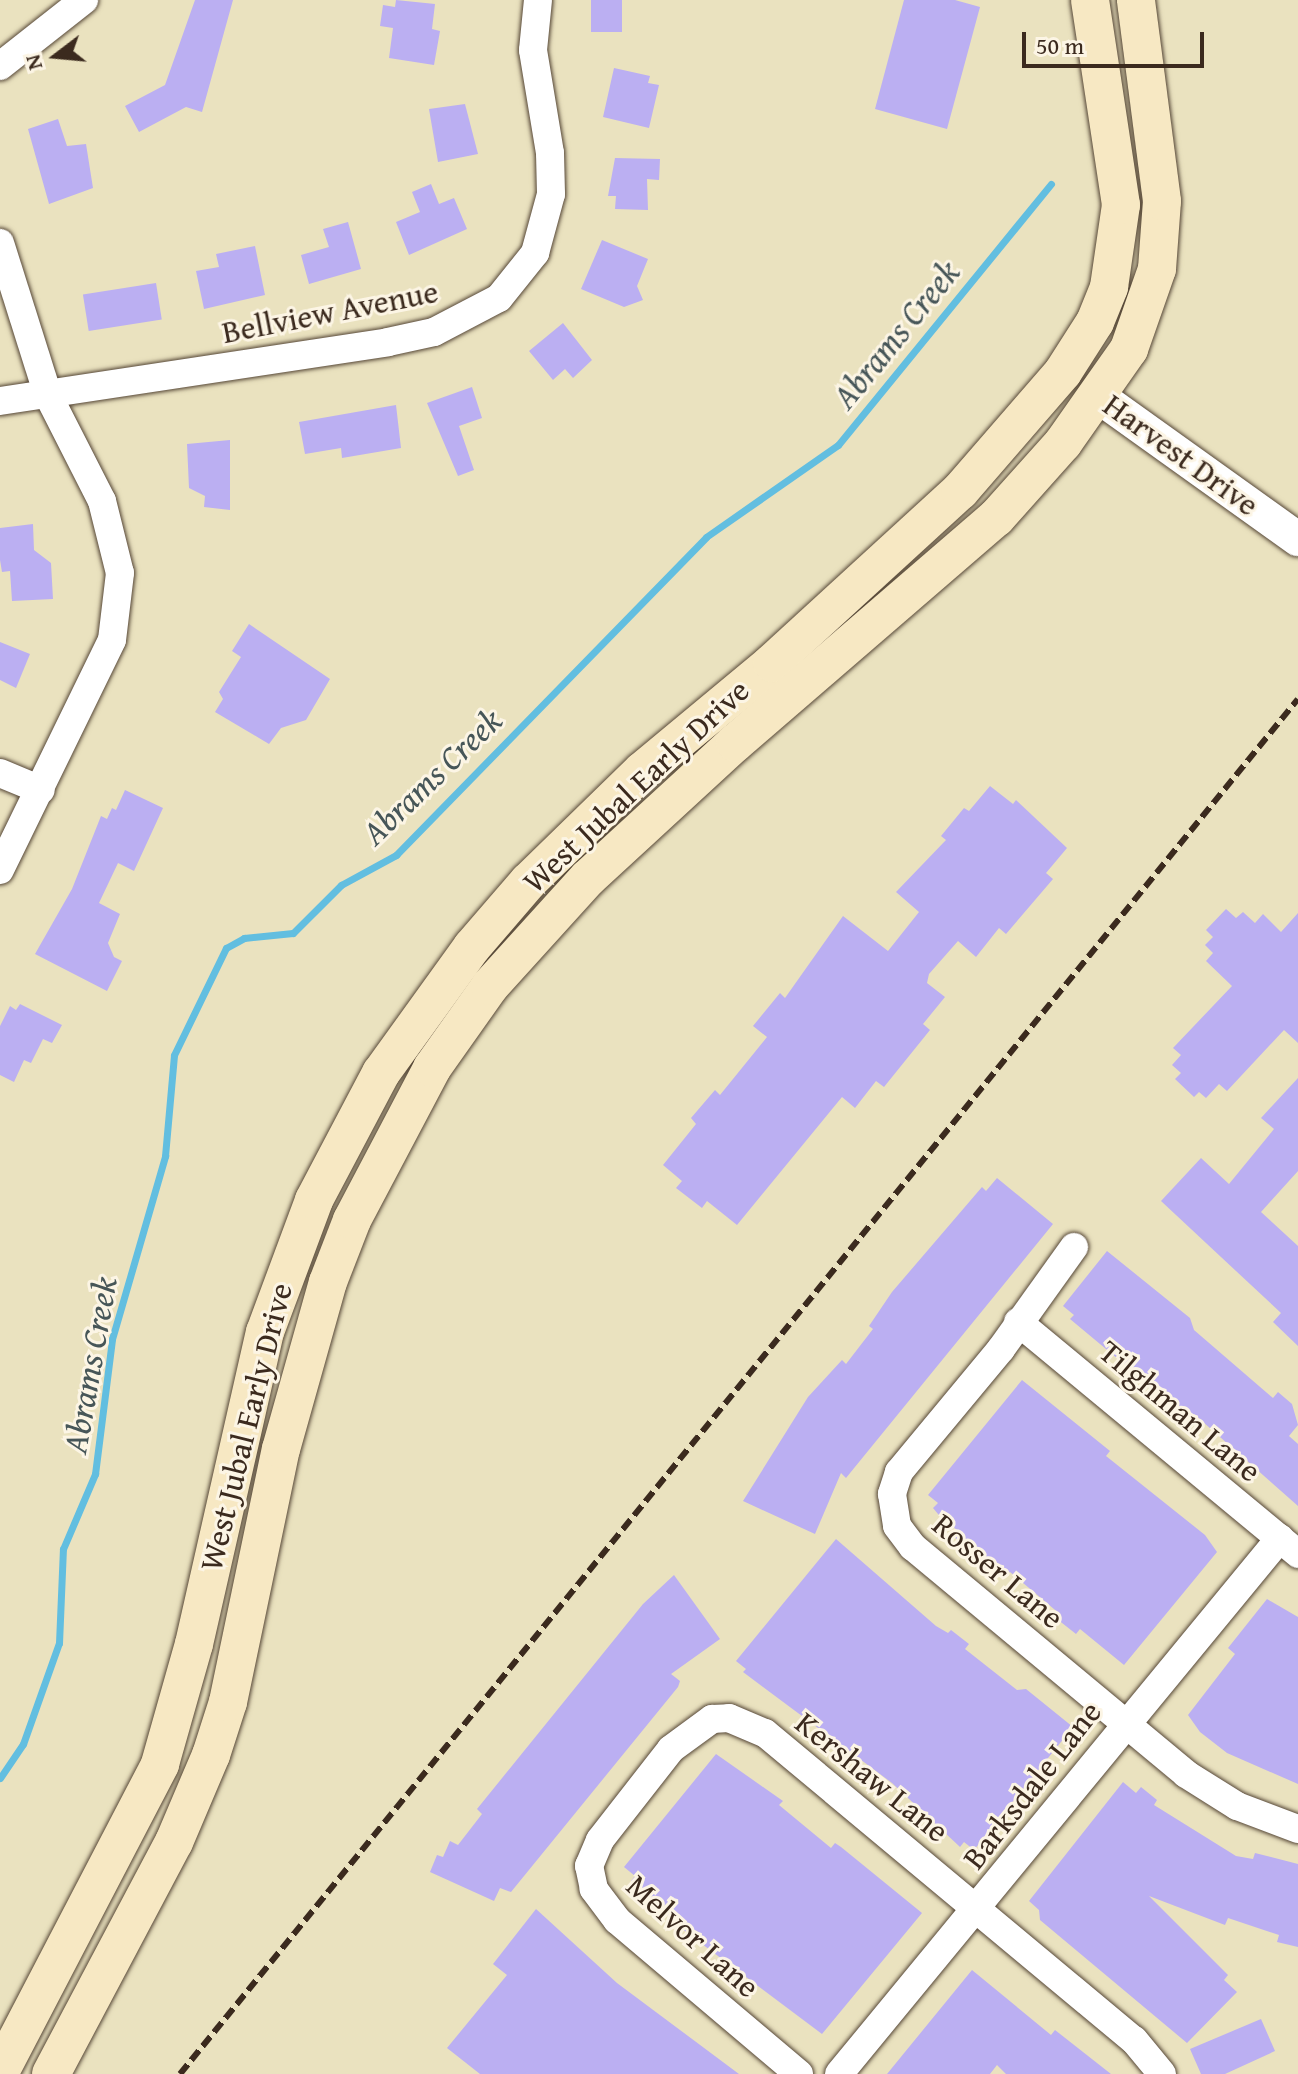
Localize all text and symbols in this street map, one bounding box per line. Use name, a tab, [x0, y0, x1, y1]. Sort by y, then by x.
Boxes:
north arrow	[16, 16, 96, 96]
scale bar	[1026, 16, 1208, 66]
text: 50 m	[1036, 28, 1084, 63]
text: N	[16, 51, 50, 74]
water label: Abrams Creek	[823, 252, 967, 416]
street label: Bellview Avenue	[219, 272, 441, 352]
street label: Harvest Drive	[1096, 386, 1266, 524]
street label: West Jubal Early Drive	[515, 671, 757, 901]
water label: Abrams Creek	[353, 699, 509, 853]
water label: Abrams Creek	[53, 1274, 125, 1456]
street label: West Jubal Early Drive	[192, 1279, 300, 1575]
street label: Tilghman Lane	[1091, 1332, 1269, 1490]
street label: Rosser Lane	[925, 1505, 1071, 1637]
street label: Barksdale Lane	[955, 1693, 1109, 1877]
street label: Kershaw Lane	[788, 1704, 956, 1850]
street label: Melvor Lane	[619, 1866, 767, 2006]

